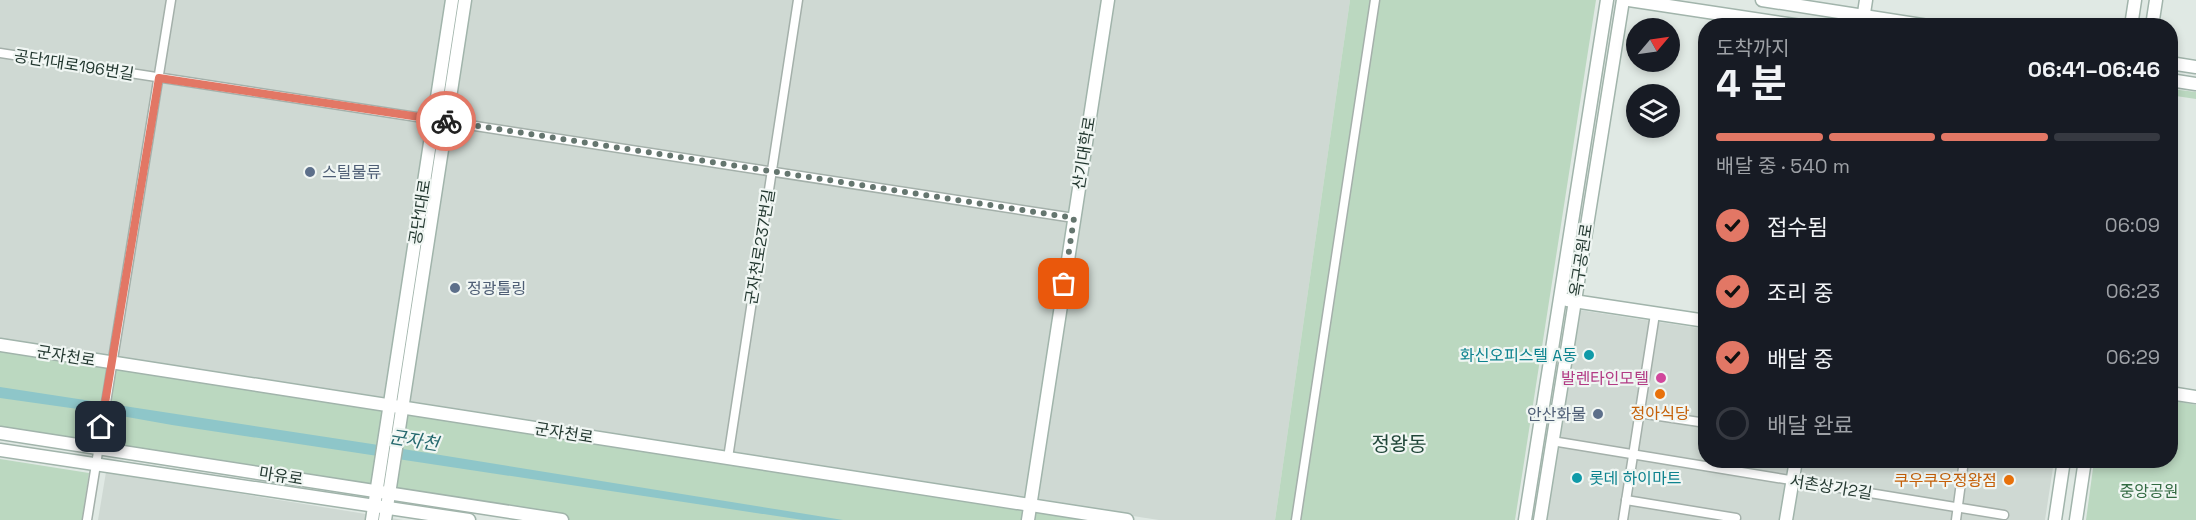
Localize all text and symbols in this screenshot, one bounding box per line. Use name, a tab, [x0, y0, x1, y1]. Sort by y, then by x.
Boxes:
north arrow	[1626, 18, 1680, 72]
map controls	[1626, 18, 1680, 138]
text: 도착까지	[1716, 35, 1790, 61]
street label: 공단1대로196번길	[12, 45, 136, 85]
text: 06:41–06:46	[2028, 55, 2160, 83]
text: 4 분	[1716, 59, 1787, 108]
button: layers	[1626, 84, 1680, 138]
courier	[416, 91, 476, 151]
icon: bike	[430, 105, 463, 138]
street label: 산기대학로	[1068, 115, 1100, 191]
text: 배달 중 · 540 m	[1716, 153, 1850, 179]
place label: 스틸물류	[322, 162, 381, 183]
marker: 스틸물류	[303, 165, 317, 179]
street label: 공단1대로	[404, 178, 436, 246]
street label: 군자천로237번길	[741, 188, 779, 306]
icon: check	[1716, 209, 1749, 242]
text: 06:09	[2105, 212, 2160, 238]
text: 접수됨	[1767, 213, 1828, 241]
street label: 옥구공원로	[1565, 222, 1597, 298]
pin	[1038, 258, 1089, 309]
icon: bag	[1047, 267, 1080, 300]
icon: check	[1716, 275, 1749, 308]
place label: 정광툴링	[467, 278, 526, 299]
text: 06:23	[2106, 278, 2160, 304]
text: 조리 중	[1767, 279, 1833, 307]
marker: 정광툴링	[448, 281, 462, 295]
street label: 군자천로	[35, 341, 97, 371]
icon: check	[1716, 341, 1749, 374]
text: 06:29	[2106, 344, 2160, 370]
place label: 화신오피스텔 A동	[1460, 345, 1577, 366]
text: 배달 중	[1767, 345, 1833, 373]
marker: 화신오피스텔 A동	[1582, 348, 1596, 362]
place label: 발렌타인모텔	[1561, 368, 1649, 389]
marker: 발렌타인모텔	[1654, 371, 1668, 385]
marker: 정아식당	[1653, 387, 1667, 401]
pin	[75, 401, 126, 452]
place label: 정아식당	[1631, 403, 1690, 424]
place label: 안산화물	[1527, 404, 1586, 425]
marker: 안산화물	[1591, 407, 1605, 421]
icon: home	[84, 410, 117, 443]
text: 배달 완료	[1767, 411, 1854, 439]
street label: 군자천로	[533, 418, 595, 448]
water label: 군자천	[388, 425, 443, 456]
district label: 정왕동	[1371, 431, 1427, 457]
street label: 마유로	[258, 462, 305, 490]
place label: 롯데 하이마트	[1589, 468, 1681, 489]
street label: 서촌상가2길	[1788, 470, 1874, 504]
place label: 쿠우쿠우정왕점	[1894, 470, 1997, 491]
marker: 롯데 하이마트	[1570, 471, 1584, 485]
marker: 쿠우쿠우정왕점	[2002, 473, 2016, 487]
park label: 중앙공원	[2120, 481, 2178, 502]

